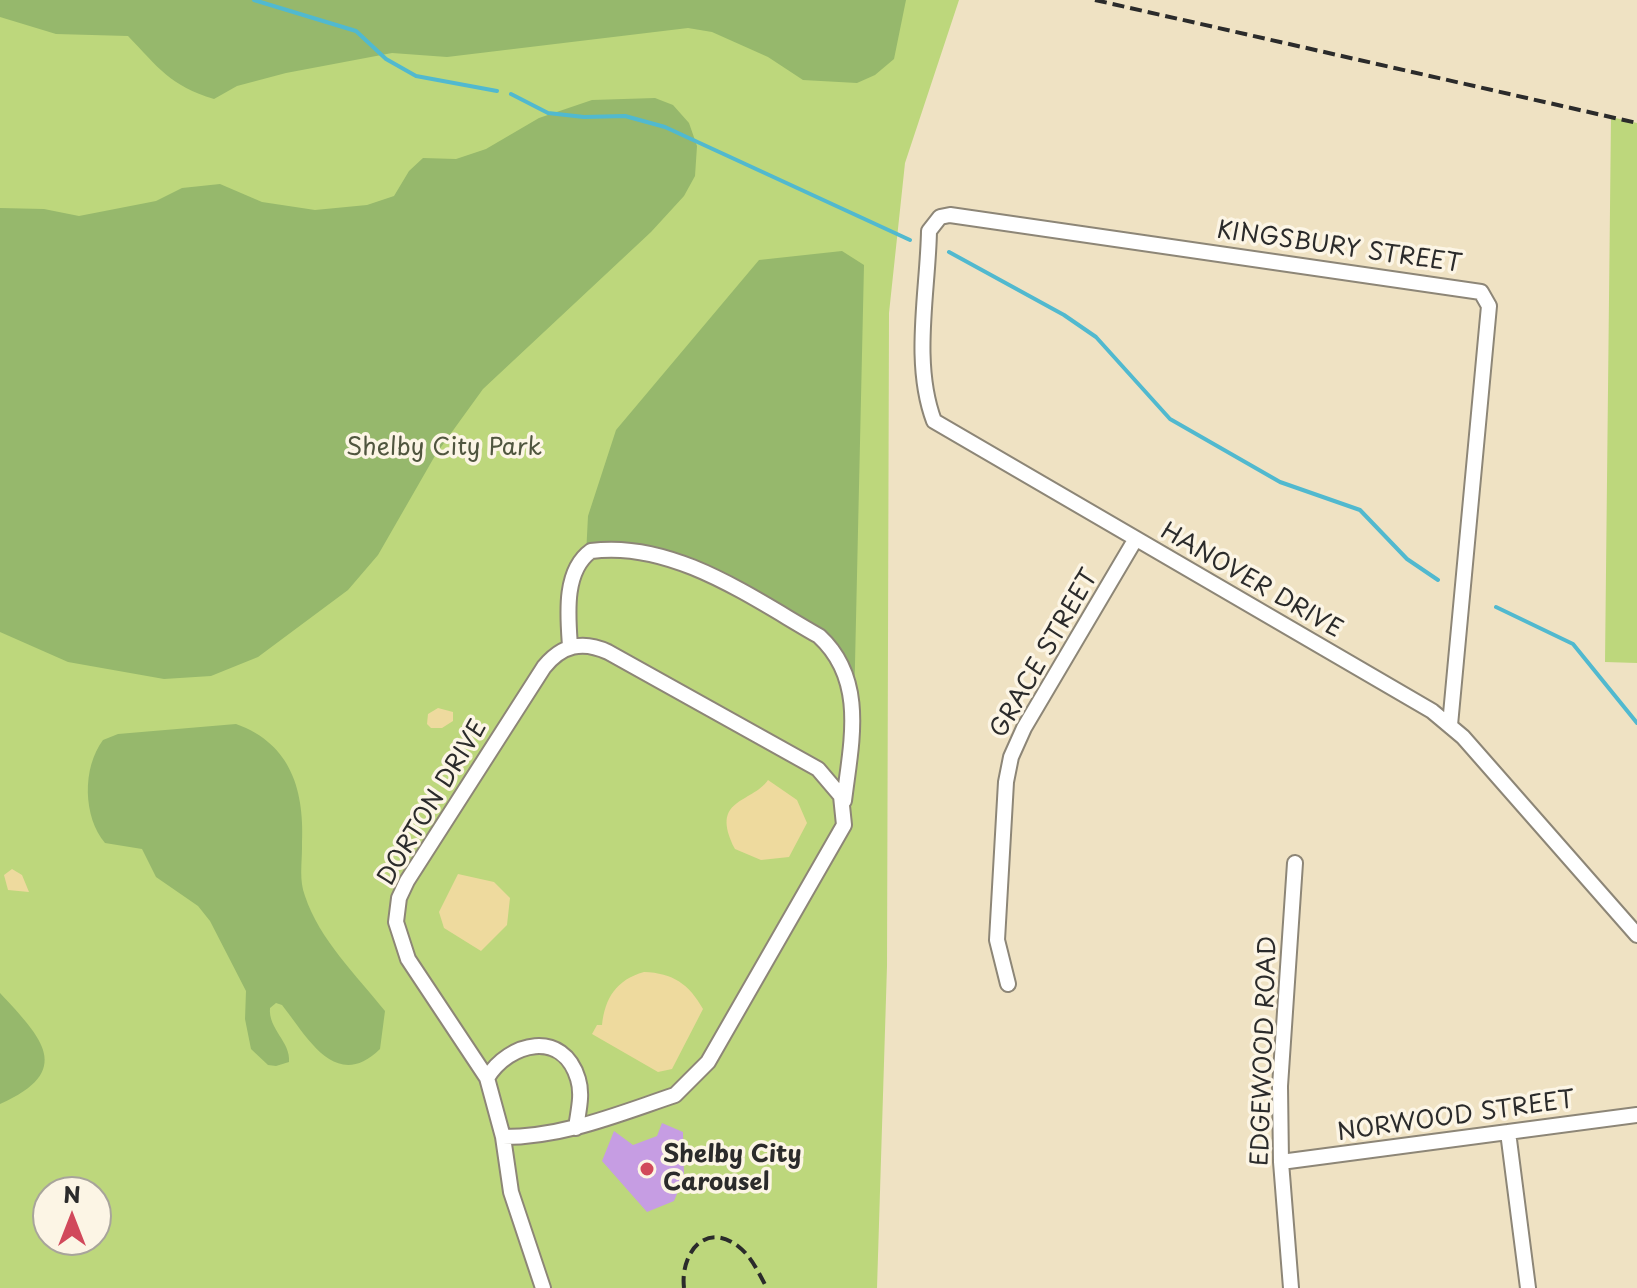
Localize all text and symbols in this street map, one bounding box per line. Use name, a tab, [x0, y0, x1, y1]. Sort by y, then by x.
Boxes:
street label: KINGSBURY STREET	[1215, 217, 1463, 279]
park label: Shelby City Park	[346, 434, 542, 462]
street label: HANOVER DRIVE	[1155, 517, 1347, 645]
street label: GRACE STREET	[985, 565, 1105, 743]
street label: DORTON DRIVE	[372, 715, 494, 891]
street label: EDGEWOOD ROAD	[1247, 936, 1283, 1166]
street label: NORWOOD STREET	[1335, 1086, 1577, 1148]
place label: Shelby City Carousel	[663, 1141, 801, 1197]
marker: Shelby City Carousel	[638, 1160, 656, 1178]
north arrow	[32, 1176, 112, 1256]
text: N	[63, 1177, 81, 1210]

